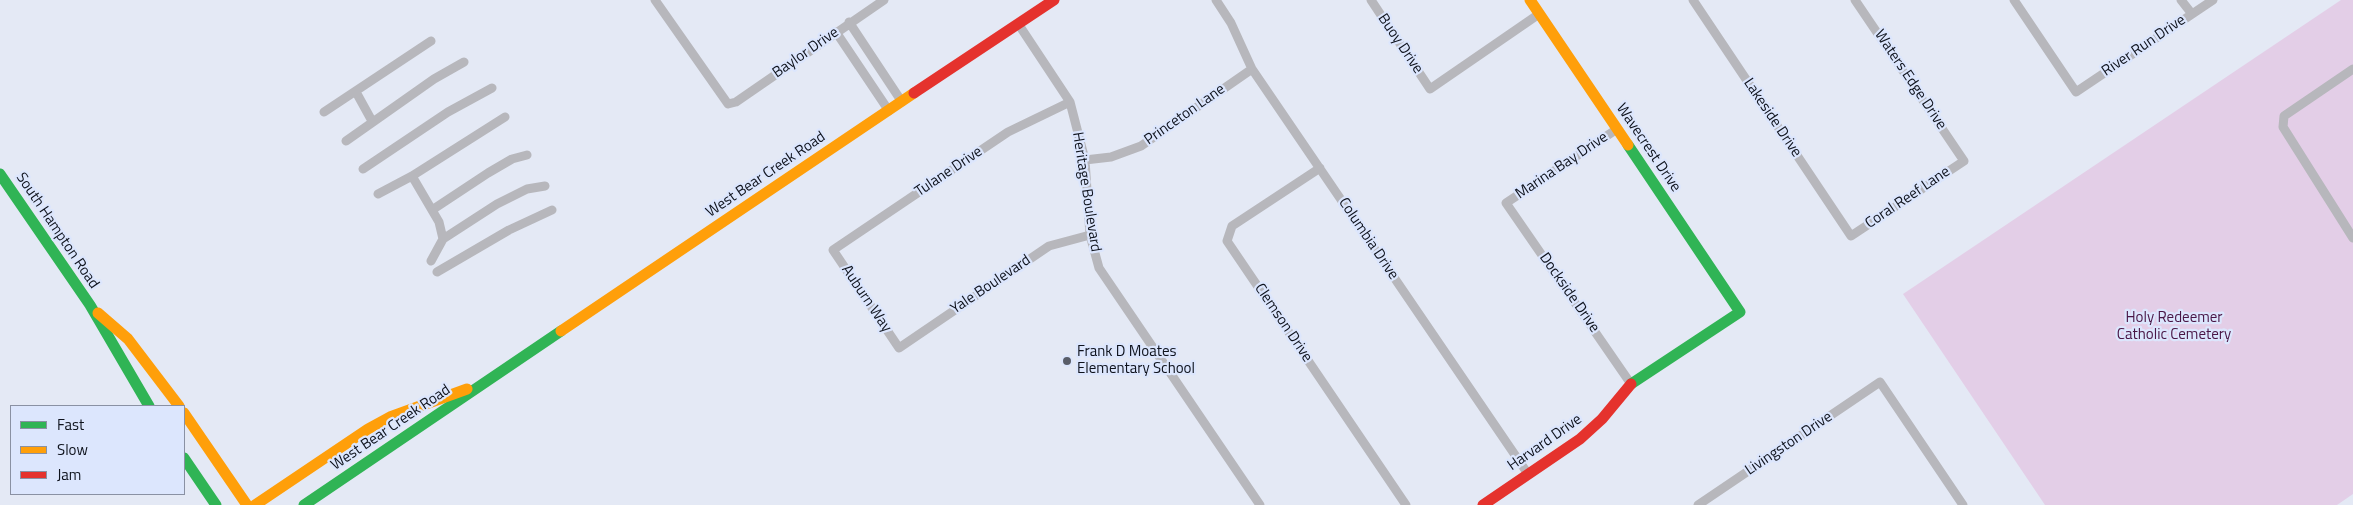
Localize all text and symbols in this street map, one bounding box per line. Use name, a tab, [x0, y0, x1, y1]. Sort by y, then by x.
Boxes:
street label: Buoy Drive	[1373, 11, 1427, 77]
street label: River Run Drive	[2099, 11, 2189, 81]
street label: Baylor Drive	[769, 24, 843, 82]
street label: Waters Edge Drive	[1870, 27, 1950, 133]
street label: Lakeside Drive	[1739, 75, 1805, 161]
street label: Princeton Lane	[1141, 81, 1229, 149]
street label: Wavecrest Drive	[1612, 100, 1684, 196]
street label: West Bear Creek Road	[703, 128, 829, 222]
street label: Marina Bay Drive	[1512, 128, 1612, 204]
street label: Heritage Boulevard	[1068, 131, 1104, 253]
street label: Tulane Drive	[912, 143, 986, 201]
street label: Coral Reef Lane	[1862, 163, 1954, 233]
street label: South Hampton Road	[12, 170, 102, 292]
street label: Columbia Drive	[1334, 195, 1402, 283]
street label: Dockside Drive	[1535, 250, 1603, 336]
street label: Yale Boulevard	[948, 252, 1034, 318]
street label: Auburn Way	[837, 262, 895, 336]
street label: Clemson Drive	[1250, 280, 1316, 366]
park label: Holy Redeemer Catholic Cemetery	[2117, 309, 2231, 344]
place label: Frank D Moates Elementary School	[1077, 343, 1195, 378]
marker: Frank D Moates Elementary School	[1061, 355, 1073, 367]
street label: West Bear Creek Road	[328, 381, 454, 475]
legend	[10, 405, 185, 495]
street label: Livingston Drive	[1742, 408, 1836, 480]
street label: Harvard Drive	[1504, 411, 1586, 475]
text: Fast	[57, 413, 84, 436]
text: Slow	[57, 438, 88, 461]
text: Jam	[57, 463, 81, 486]

